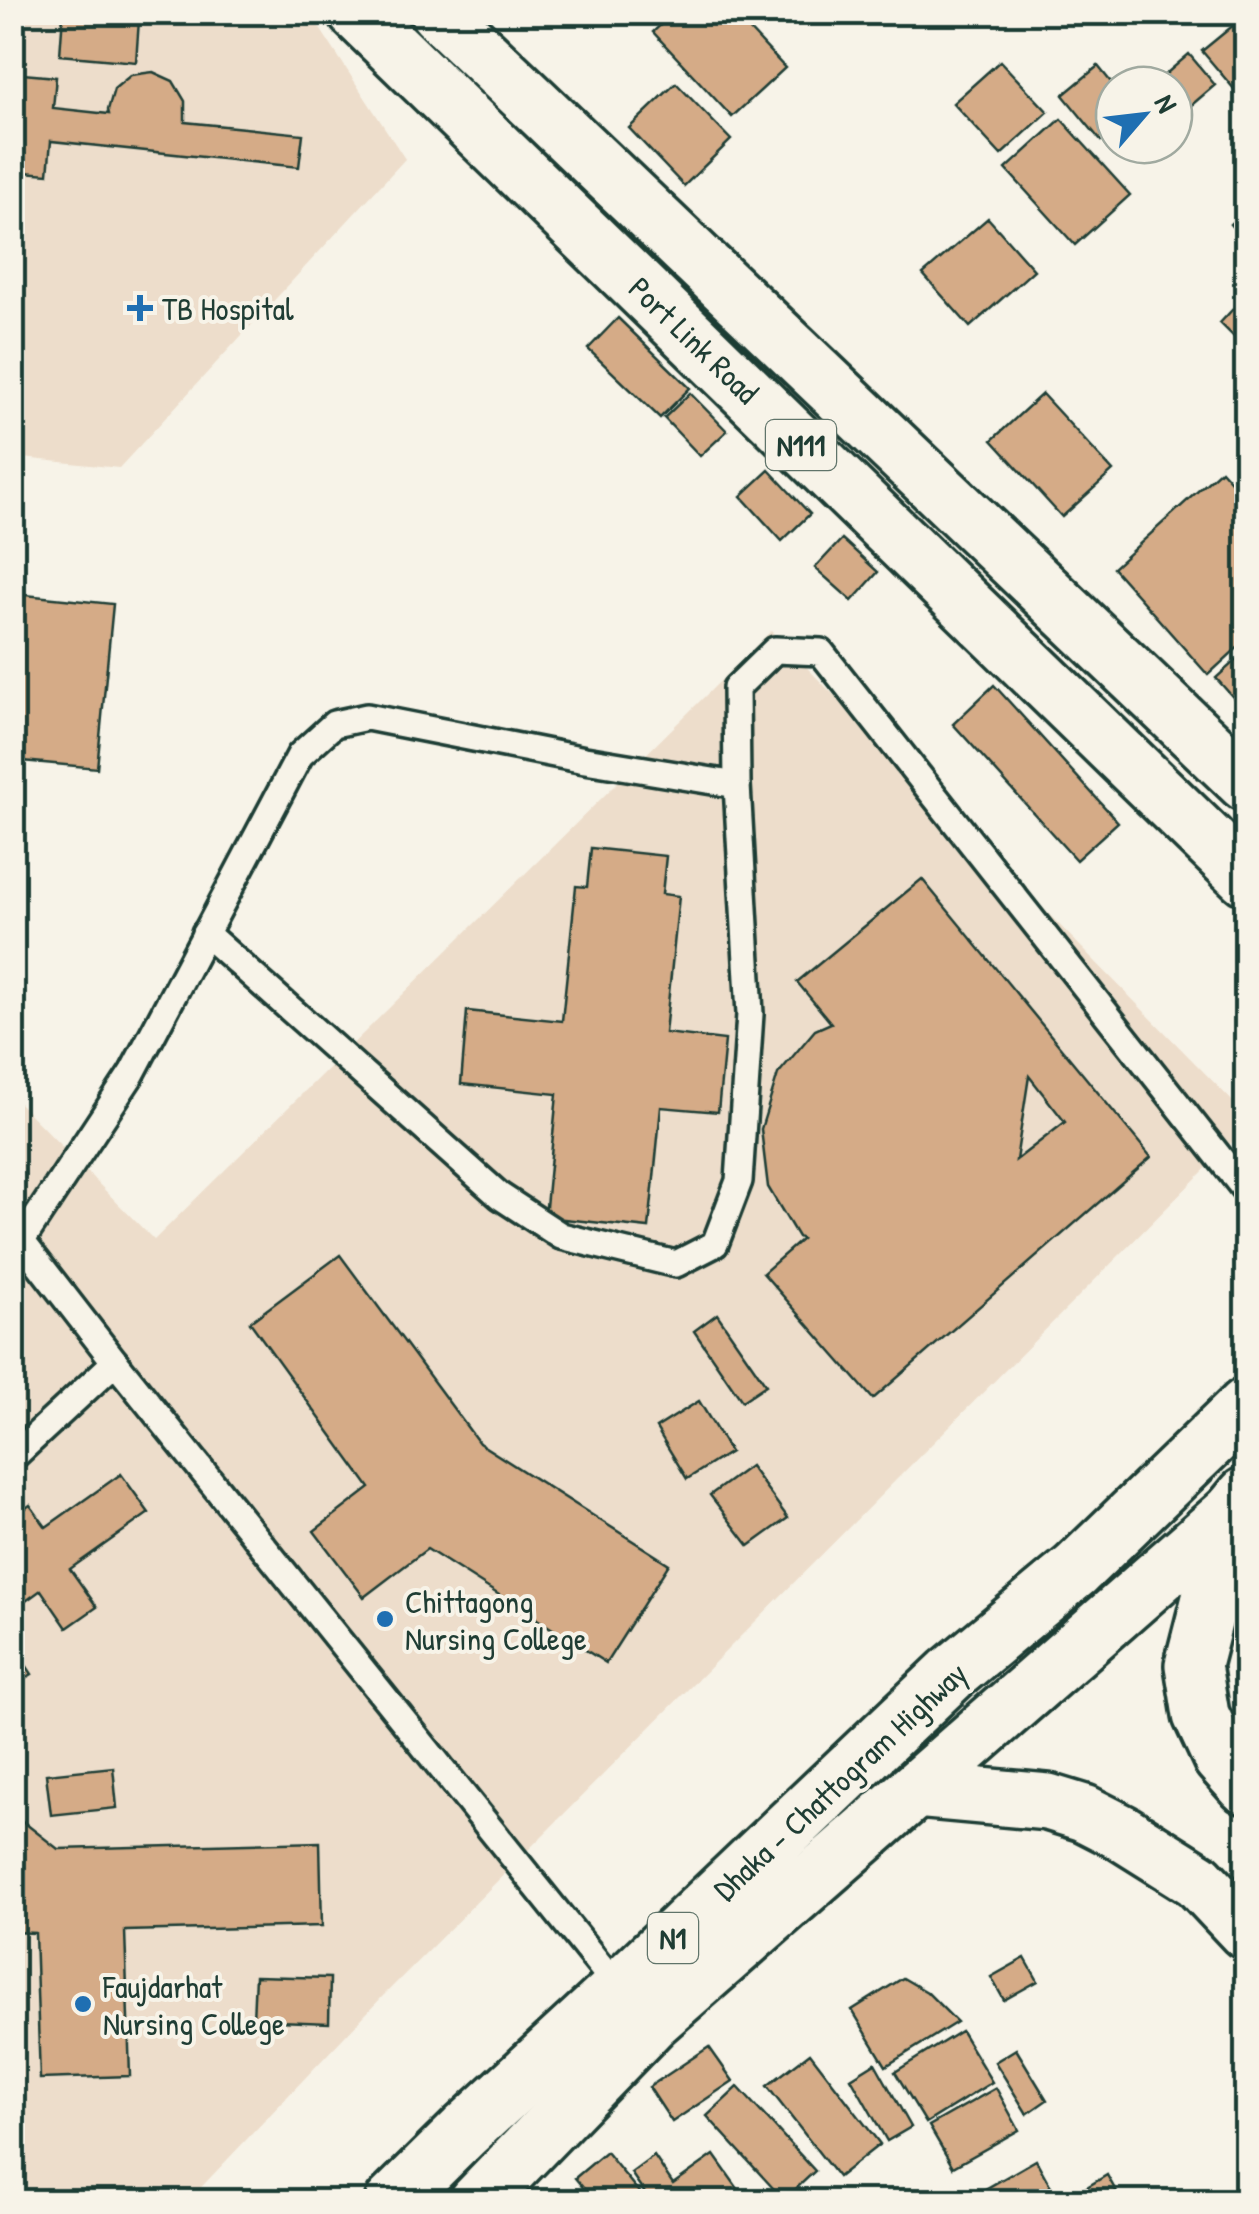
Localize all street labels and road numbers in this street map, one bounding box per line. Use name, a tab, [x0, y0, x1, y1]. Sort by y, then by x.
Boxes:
street label: Port Link Road	[620, 267, 768, 413]
road number: N111	[766, 420, 836, 470]
street label: Dhaka - Chattogram Highway	[704, 1652, 976, 1910]
road number: N1	[648, 1913, 698, 1963]

